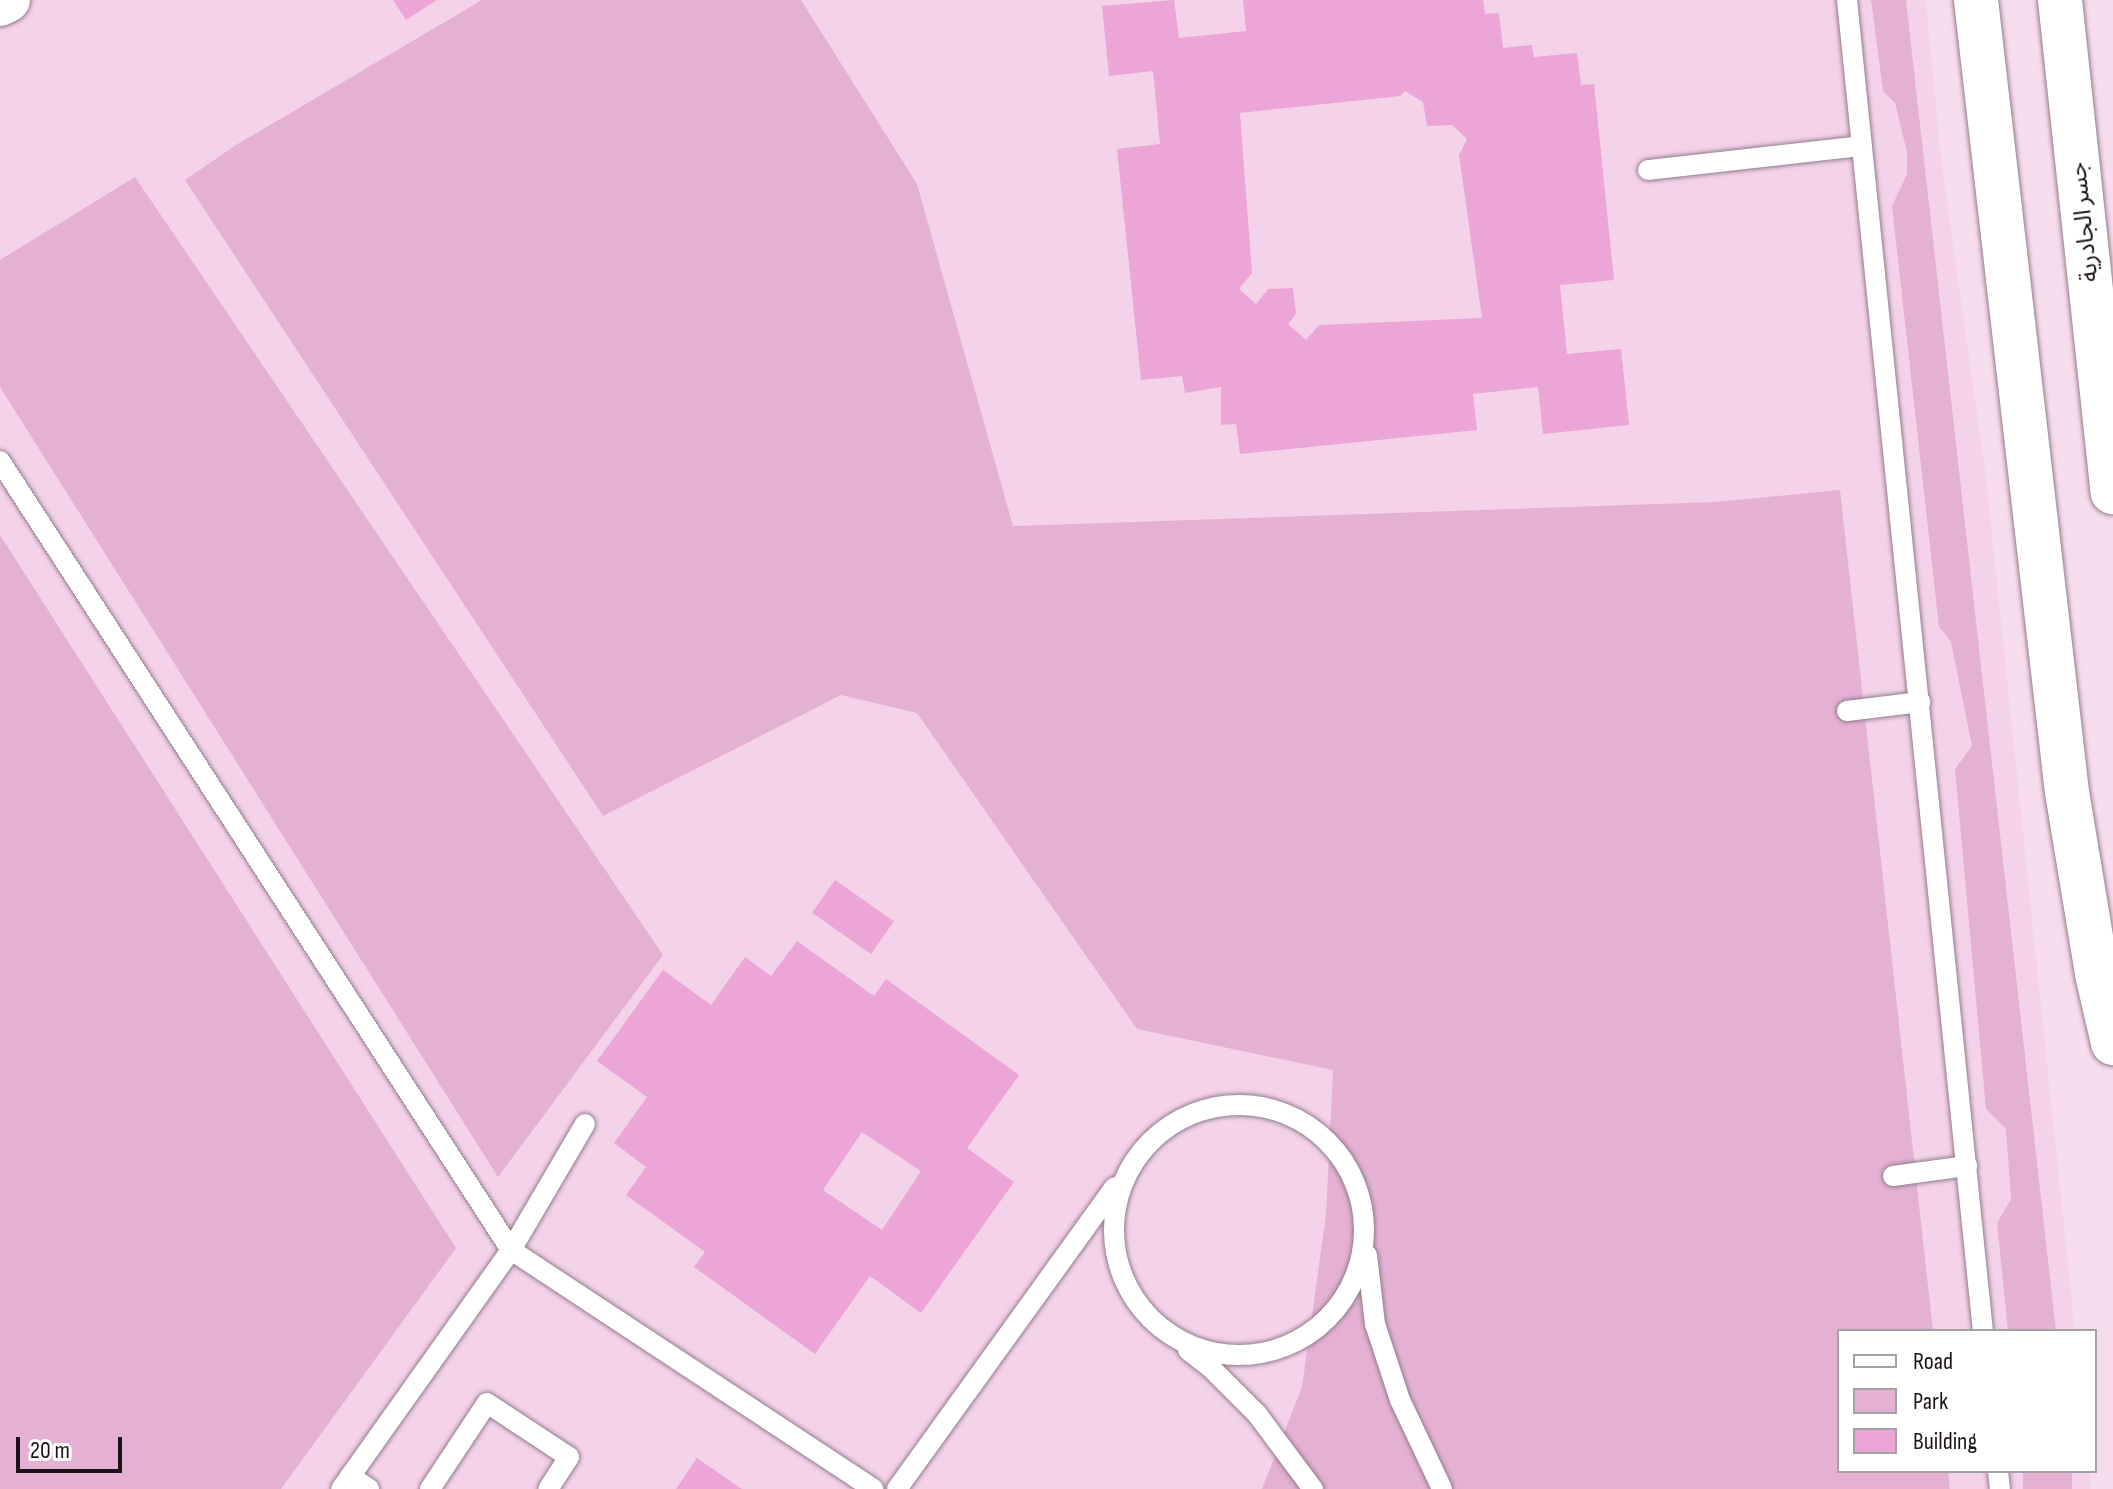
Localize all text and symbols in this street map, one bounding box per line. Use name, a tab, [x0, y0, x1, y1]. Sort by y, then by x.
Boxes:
street label: جسر الجادرية	[2063, 161, 2105, 283]
legend	[1837, 1329, 2097, 1473]
text: Road	[1913, 1347, 1953, 1376]
text: Park	[1913, 1387, 1948, 1416]
scale bar	[20, 1421, 126, 1471]
text: Building	[1913, 1427, 1977, 1456]
text: 20 m	[30, 1436, 70, 1465]

